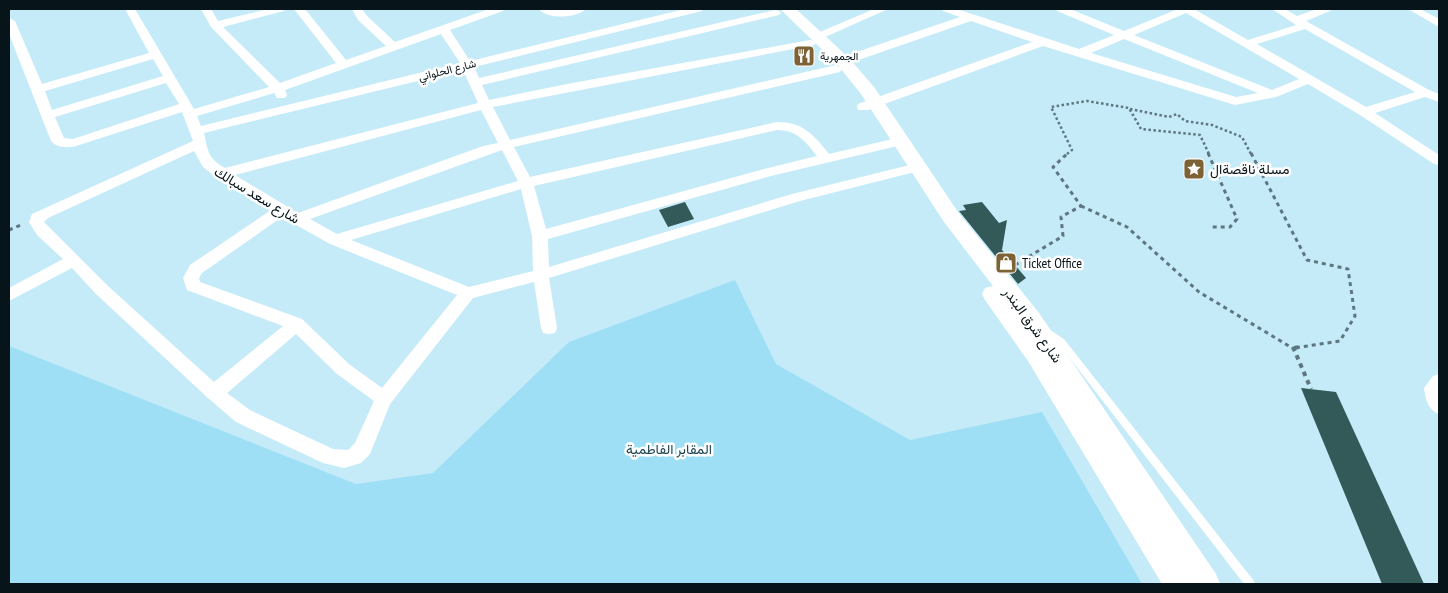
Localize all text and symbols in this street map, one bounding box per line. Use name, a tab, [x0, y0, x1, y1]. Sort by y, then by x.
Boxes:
restaurant icon: الجمهرية	[792, 44, 816, 68]
place label: الجمهرية	[820, 49, 858, 63]
street label: شارع الحلواني	[417, 56, 478, 87]
place icon: مسلة ناقصةال	[1182, 157, 1206, 181]
place label: مسلة ناقصةال	[1210, 160, 1290, 179]
street label: شارع سعد سبالك	[210, 162, 303, 229]
shop icon: Ticket Office	[994, 251, 1018, 275]
place label: Ticket Office	[1022, 254, 1082, 272]
street label: شارع شرق البندر	[997, 283, 1066, 367]
park label: المقابر الفاطمية	[626, 440, 712, 458]

